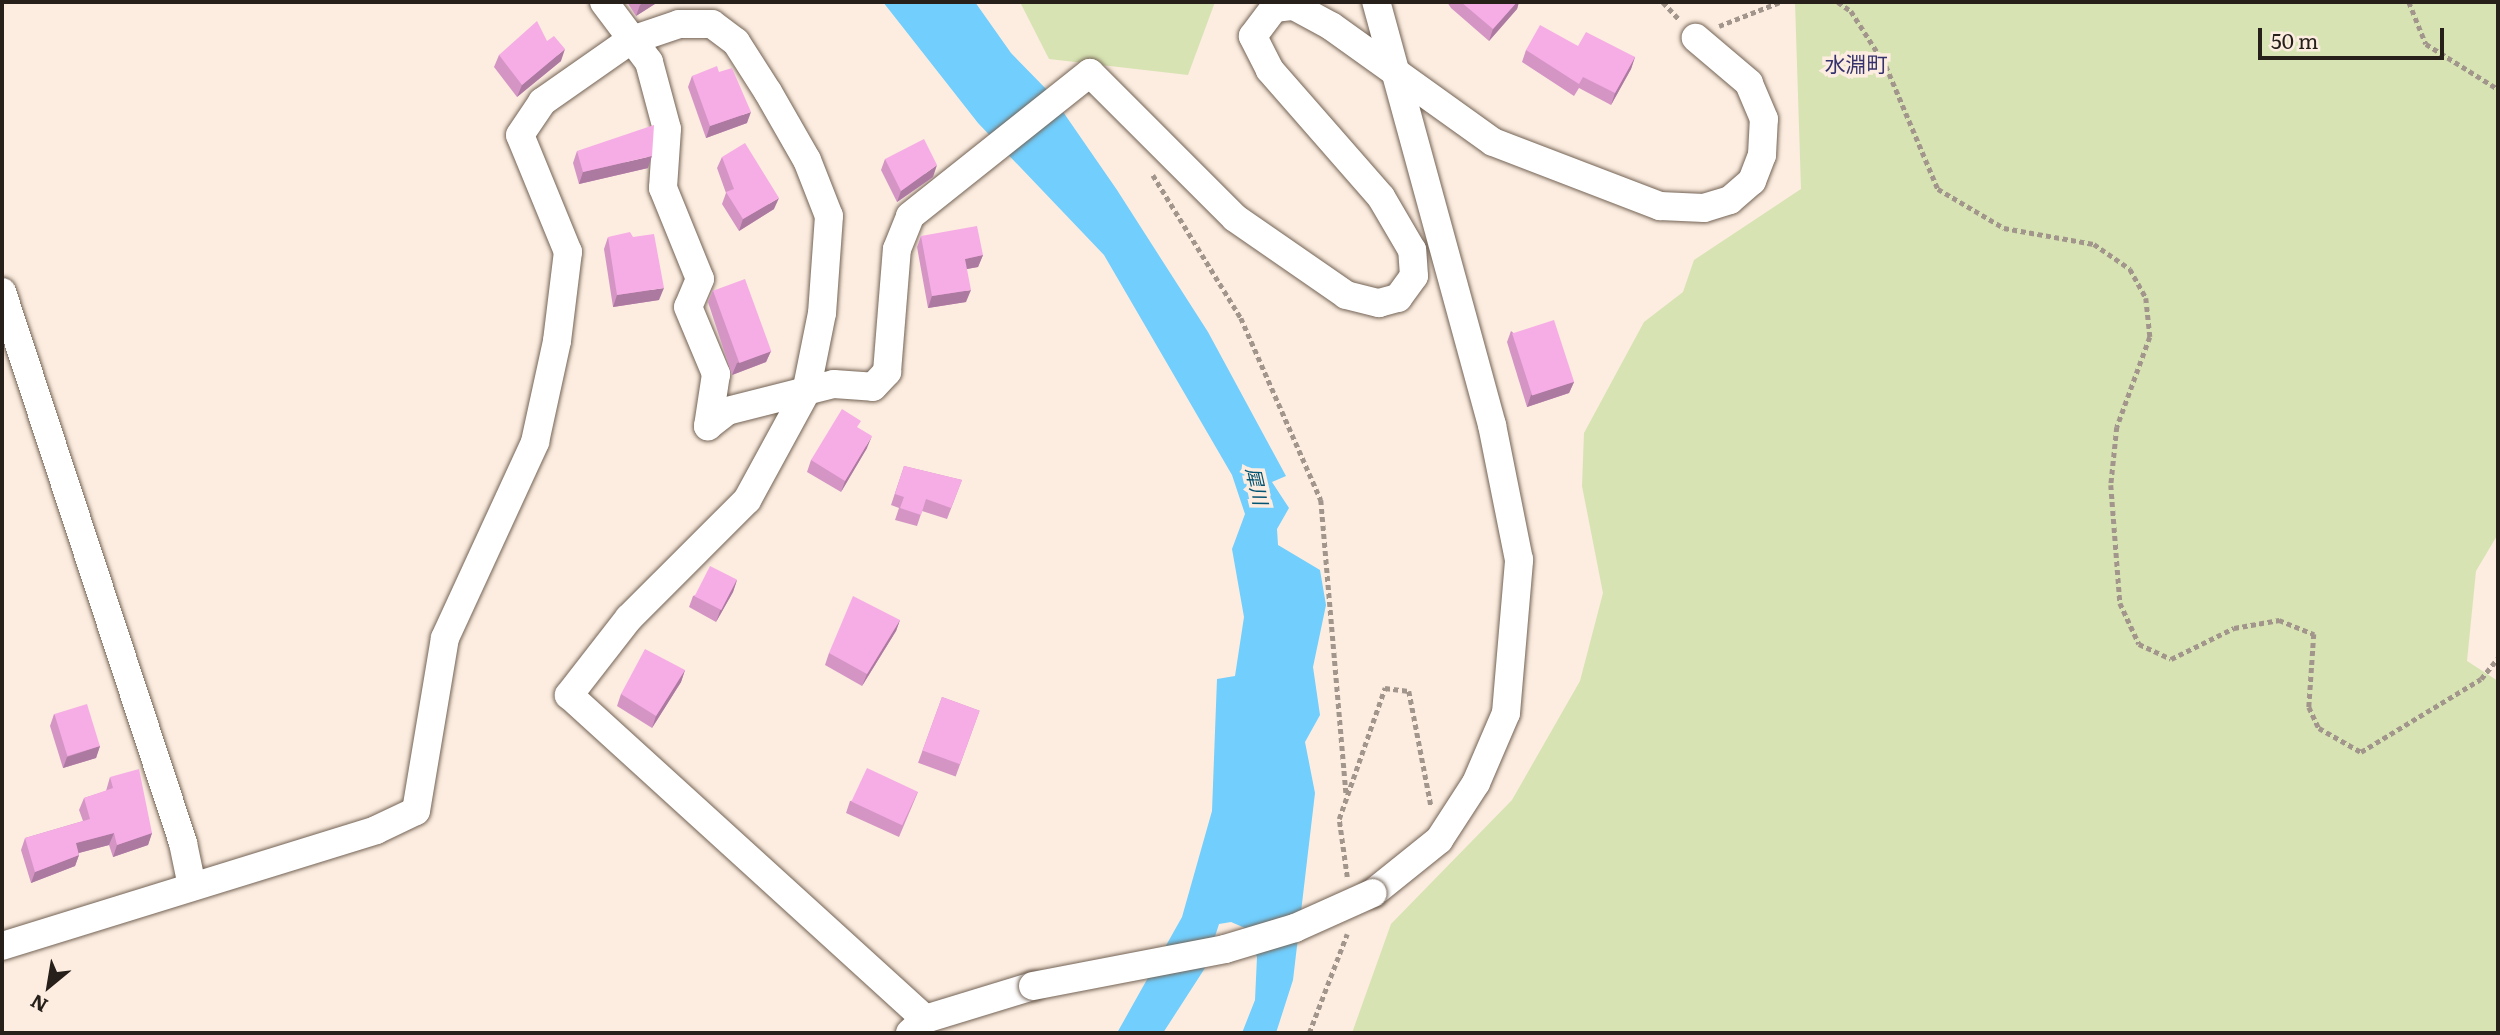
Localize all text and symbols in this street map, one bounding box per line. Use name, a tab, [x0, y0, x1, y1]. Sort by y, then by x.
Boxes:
scale bar	[2262, 14, 2448, 58]
text: 50 m	[2271, 24, 2318, 55]
district label: 水淵町	[1825, 50, 1887, 76]
water label: 犀川	[1242, 465, 1272, 507]
north arrow	[14, 951, 84, 1021]
text: N	[25, 988, 52, 1020]

